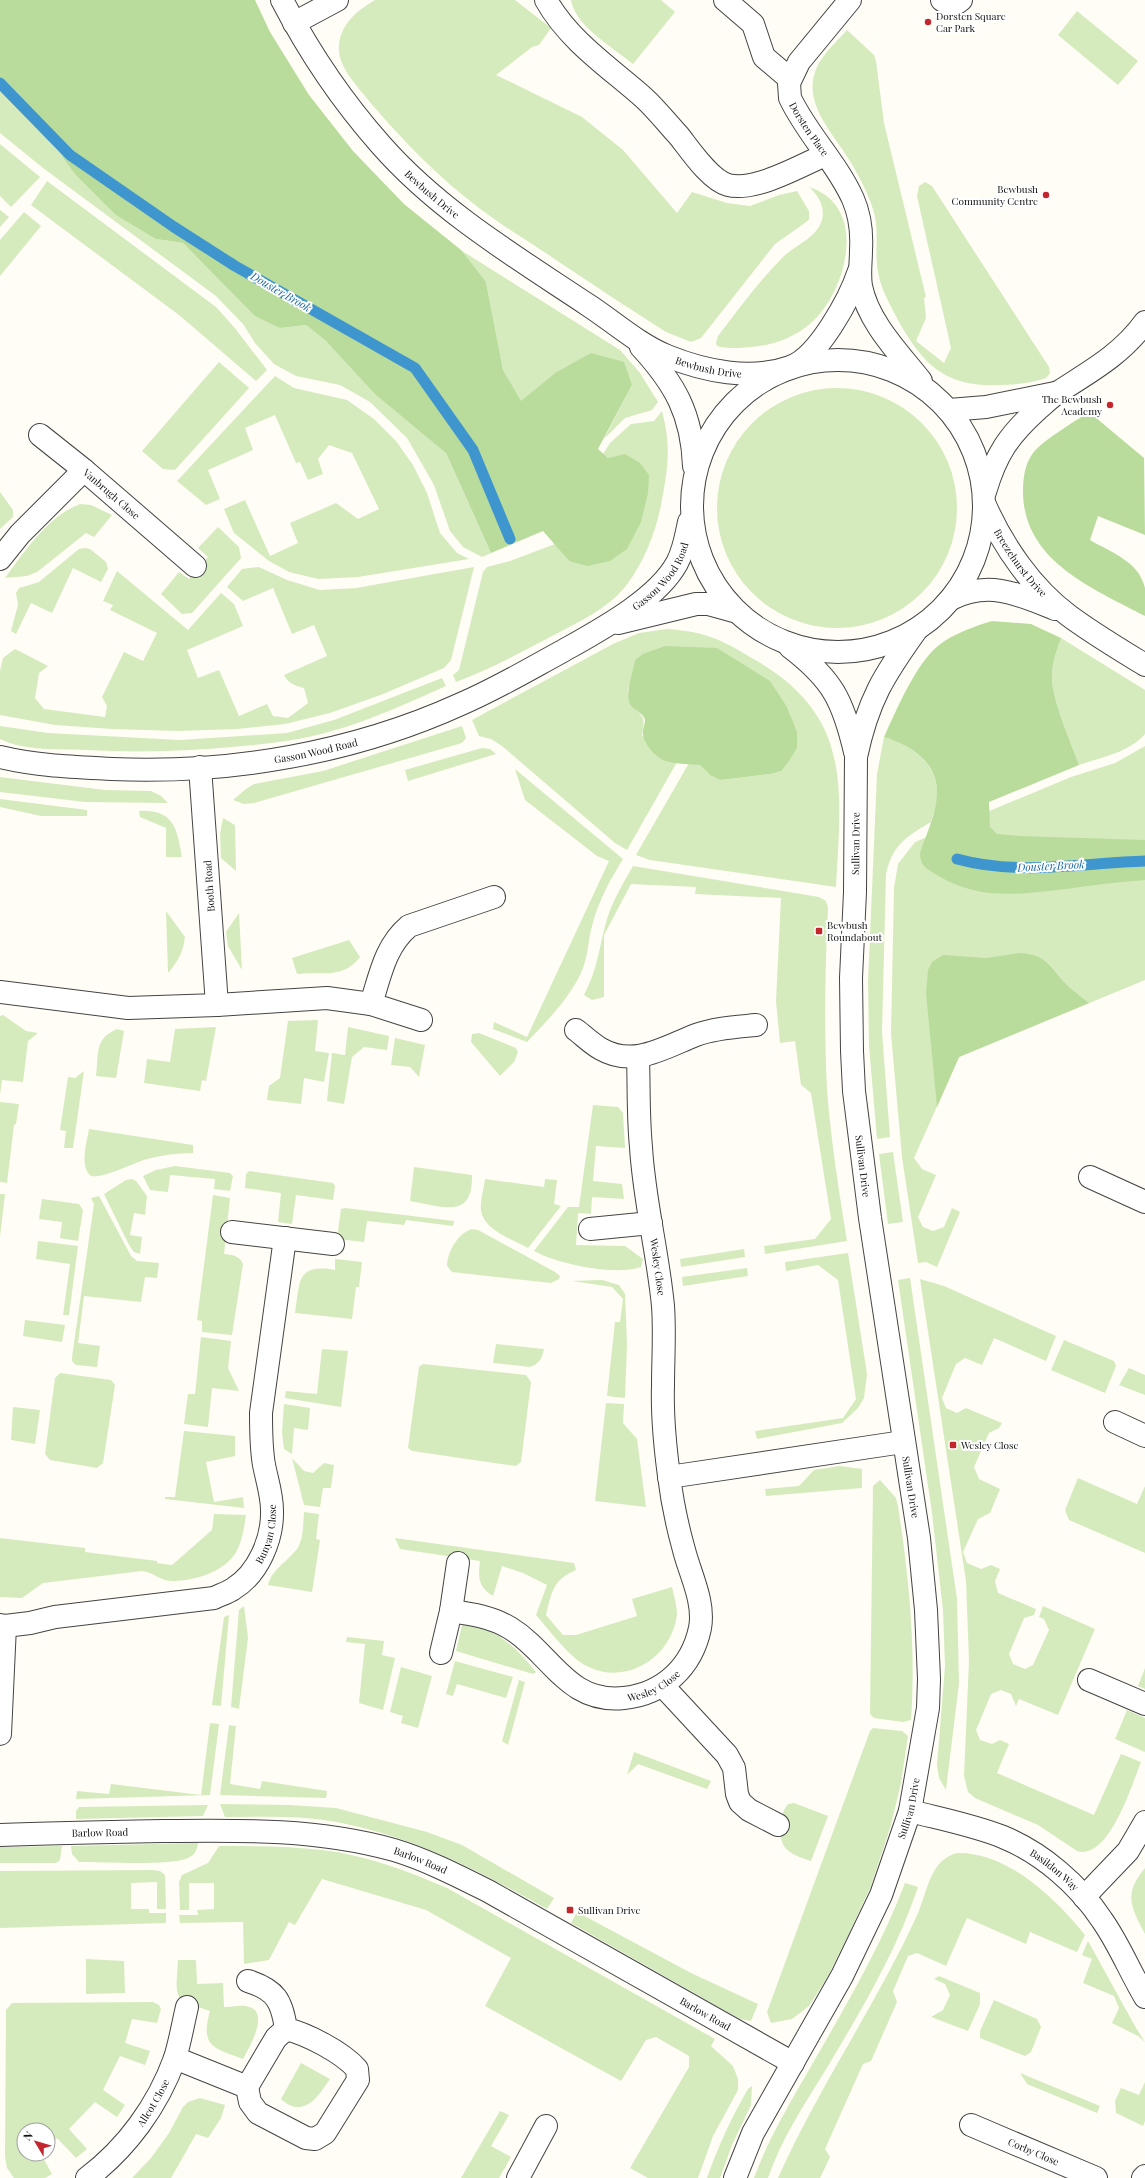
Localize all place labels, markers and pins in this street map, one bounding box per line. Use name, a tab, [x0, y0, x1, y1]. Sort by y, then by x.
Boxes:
place label: Dorsten Square Car Park	[936, 9, 1006, 35]
marker: Dorsten Square Car Park	[923, 17, 933, 27]
place label: Bewbush Community Centre	[952, 182, 1038, 208]
marker: Bewbush Community Centre	[1041, 190, 1051, 200]
place label: The Bewbush Academy	[1042, 392, 1102, 418]
marker: The Bewbush Academy	[1105, 400, 1115, 410]
place label: Bewbush Roundabout	[827, 918, 882, 944]
marker: Bewbush Roundabout	[814, 926, 824, 936]
place label: Wesley Close	[960, 1438, 1019, 1452]
marker: Wesley Close	[948, 1440, 958, 1450]
place label: Sullivan Drive	[578, 1903, 641, 1917]
marker: Sullivan Drive	[565, 1905, 575, 1915]

